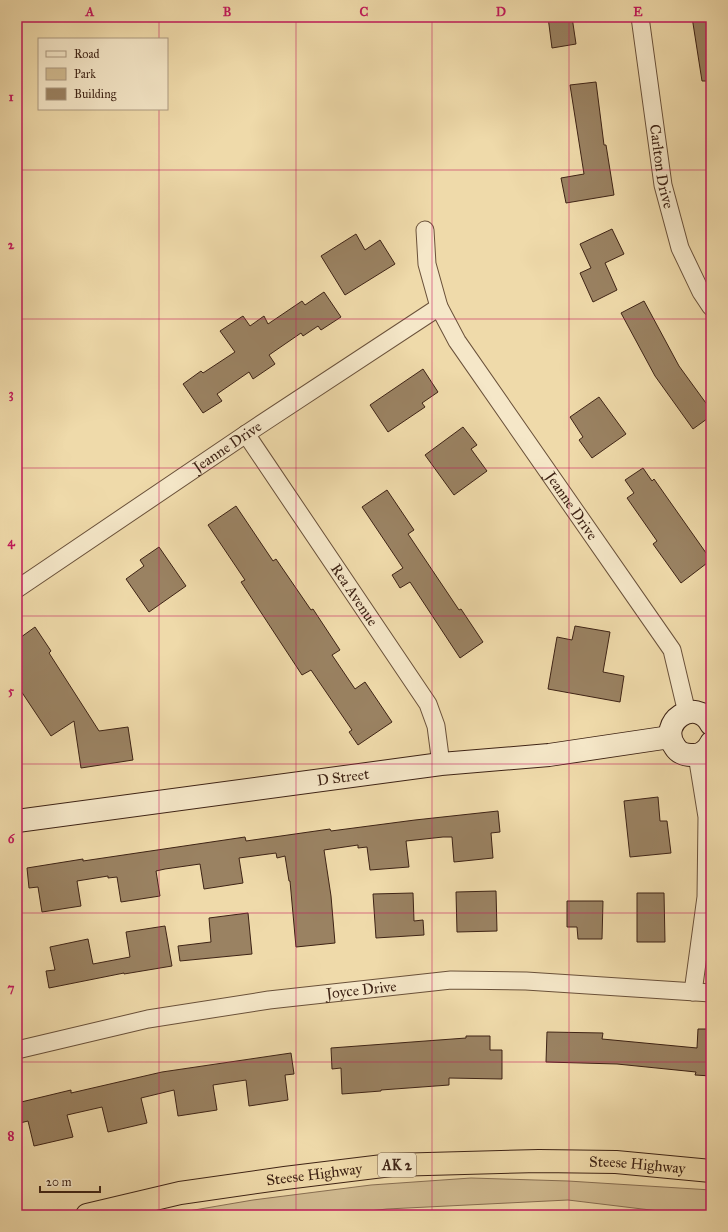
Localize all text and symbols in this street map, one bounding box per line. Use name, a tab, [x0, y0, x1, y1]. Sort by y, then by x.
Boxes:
text: A	[85, 4, 95, 20]
text: B	[223, 4, 232, 20]
text: C	[360, 4, 369, 20]
text: D	[496, 4, 506, 20]
text: E	[633, 4, 643, 20]
legend	[38, 38, 168, 110]
text: Road	[74, 47, 100, 61]
text: Park	[74, 67, 96, 81]
text: Building	[74, 87, 117, 102]
text: 1	[8, 89, 14, 105]
street label: Carlton Drive	[646, 123, 678, 211]
text: 2	[8, 237, 15, 253]
text: 3	[8, 386, 14, 402]
street label: Jeanne Drive	[188, 417, 265, 478]
street label: Jeanne Drive	[540, 467, 602, 543]
text: 4	[7, 534, 15, 550]
street label: Rea Avenue	[327, 560, 382, 629]
text: 5	[8, 683, 15, 699]
street label: D Street	[316, 765, 371, 790]
text: 6	[8, 831, 16, 847]
street label: Joyce Drive	[323, 977, 398, 1004]
text: 7	[8, 980, 15, 996]
text: 8	[8, 1128, 15, 1144]
road number: AK 2	[378, 1153, 416, 1177]
street label: Steese Highway	[589, 1153, 687, 1178]
street label: Steese Highway	[265, 1159, 364, 1190]
scale bar	[40, 1168, 100, 1194]
text: 20 m	[46, 1175, 72, 1189]

